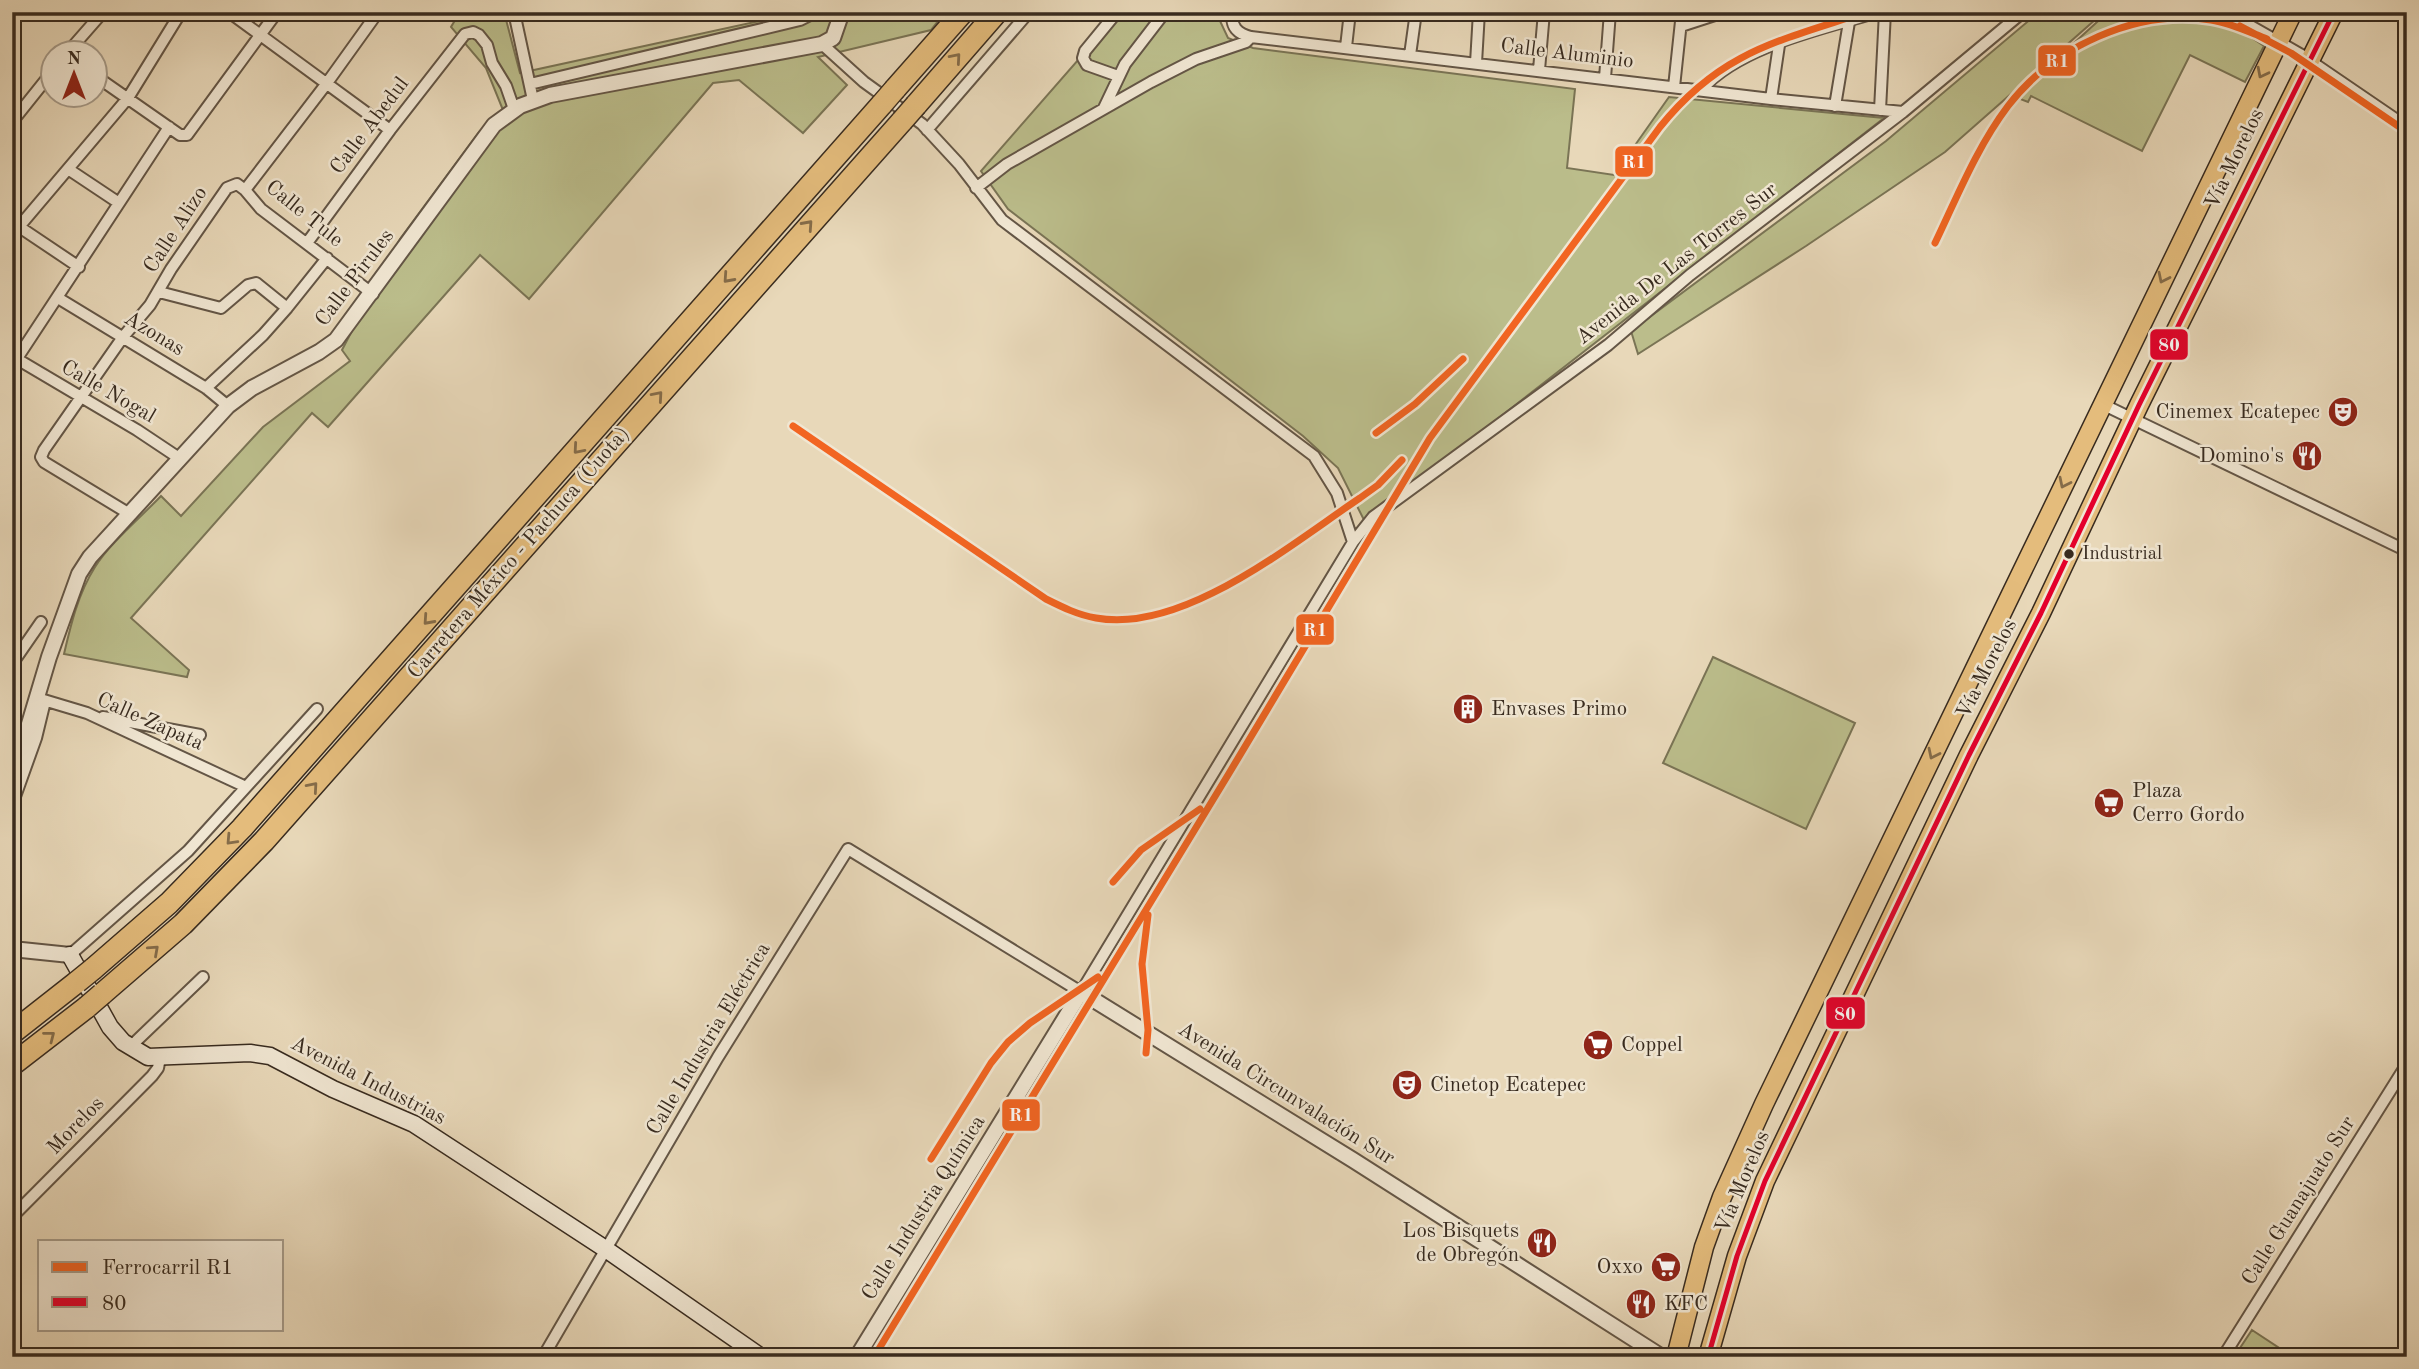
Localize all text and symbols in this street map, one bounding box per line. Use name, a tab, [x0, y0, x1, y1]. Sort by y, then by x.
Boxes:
street label: Calle Aluminio	[1499, 35, 1635, 73]
north arrow	[38, 38, 108, 108]
line badge: R1	[2037, 44, 2077, 77]
text: N	[67, 50, 82, 69]
text: R1	[2045, 53, 2069, 72]
one-way arrow	[948, 54, 960, 67]
one-way arrow	[2257, 66, 2271, 78]
street label: Calle Abedul	[327, 73, 413, 178]
street label: Vía Morelos	[2202, 106, 2268, 212]
line badge: R1	[1614, 145, 1654, 178]
text: R1	[1622, 154, 1646, 173]
street label: Calle Tule	[261, 177, 347, 251]
street label: Avenida De Las Torres Sur	[1573, 179, 1782, 349]
street label: Calle Alizo	[140, 183, 212, 277]
one-way arrow	[800, 221, 813, 234]
street label: Calle Pirules	[312, 226, 398, 330]
one-way arrow	[724, 270, 736, 283]
one-way arrow	[2158, 271, 2172, 283]
street label: Azonas	[120, 308, 188, 360]
line badge: 80	[2149, 328, 2189, 361]
text: 80	[2158, 337, 2180, 356]
street label: Calle Nogal	[57, 357, 159, 428]
one-way arrow	[650, 391, 662, 404]
theatre icon: Cinemex Ecatepec	[2326, 395, 2360, 429]
place label: Cinemex Ecatepec	[2155, 402, 2320, 423]
street label: Carretera México - Pachuca (Cuota)	[404, 423, 634, 683]
restaurant icon: Domino's	[2290, 439, 2324, 473]
one-way arrow	[574, 441, 586, 454]
place label: Domino's	[2199, 446, 2284, 467]
one-way arrow	[2058, 476, 2072, 488]
place label: Industrial	[2082, 545, 2162, 564]
marker: Industrial	[2062, 547, 2076, 561]
one-way arrow	[424, 612, 436, 625]
line badge: R1	[1295, 613, 1335, 646]
street label: Vía Morelos	[1953, 616, 2021, 722]
text: R1	[1303, 622, 1327, 641]
street label: Calle Zapata	[93, 689, 207, 755]
building icon: Envases Primo	[1451, 692, 1485, 726]
place label: Envases Primo	[1491, 699, 1627, 720]
one-way arrow	[1927, 747, 1941, 759]
place label: Plaza Cerro Gordo	[2132, 781, 2245, 826]
one-way arrow	[305, 782, 317, 795]
supermarket icon: Plaza Cerro Gordo	[2092, 786, 2126, 820]
one-way arrow	[227, 832, 240, 845]
street label: Calle Industria Eléctrica	[643, 939, 775, 1139]
one-way arrow	[146, 946, 159, 958]
line badge: 80	[1825, 996, 1866, 1030]
text: 80	[1834, 1006, 1856, 1025]
street label: Avenida Circunvalación Sur	[1174, 1019, 1398, 1170]
supermarket icon: Coppel	[1581, 1028, 1615, 1062]
one-way arrow	[42, 1031, 54, 1044]
street label: Avenida Industrias	[287, 1033, 449, 1129]
place label: Coppel	[1621, 1035, 1683, 1056]
theatre icon: Cinetop Ecatepec	[1390, 1068, 1424, 1102]
place label: Cinetop Ecatepec	[1430, 1075, 1586, 1096]
street label: Morelos	[44, 1093, 108, 1159]
line badge: R1	[1001, 1098, 1041, 1132]
text: R1	[1009, 1107, 1033, 1126]
street label: Calle Industria Química	[859, 1112, 989, 1304]
street label: Calle Guanajuato Sur	[2239, 1113, 2360, 1289]
street label: Vía Morelos	[1712, 1128, 1774, 1236]
place label: Los Bisquets de Obregón	[1402, 1221, 1519, 1266]
restaurant icon: Los Bisquets de Obregón	[1525, 1226, 1559, 1260]
legend	[38, 1240, 284, 1330]
supermarket icon: Oxxo	[1649, 1250, 1683, 1284]
place label: Oxxo	[1597, 1257, 1643, 1278]
text: Ferrocarril R1	[102, 1258, 233, 1279]
restaurant icon: KFC	[1624, 1287, 1658, 1321]
text: 80	[102, 1294, 126, 1315]
place label: KFC	[1664, 1294, 1708, 1315]

